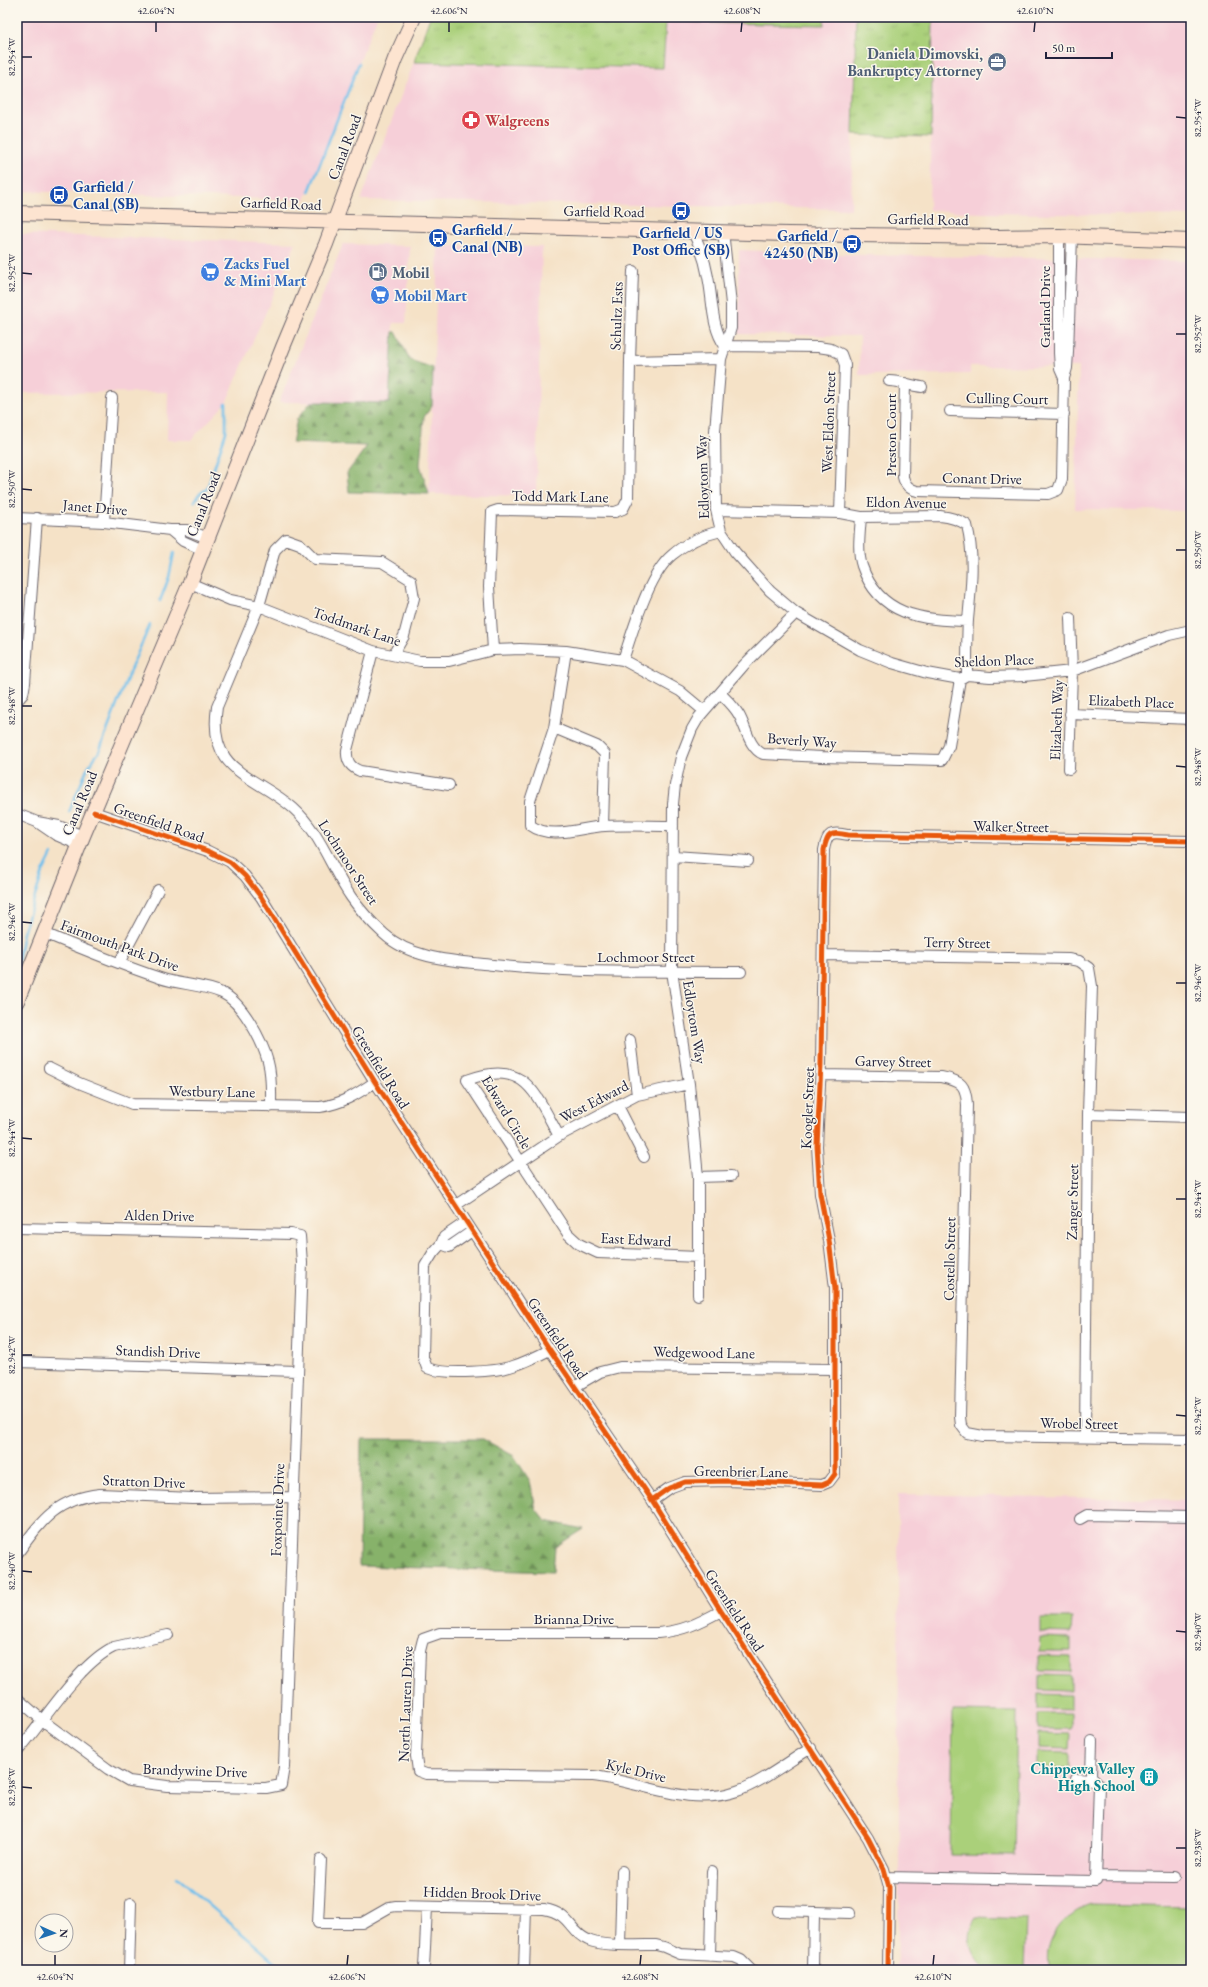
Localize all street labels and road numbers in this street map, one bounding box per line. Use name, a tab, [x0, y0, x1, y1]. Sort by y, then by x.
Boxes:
street label: Canal Road	[323, 111, 365, 182]
street label: Garfield Road	[240, 192, 322, 214]
street label: Garfield Road	[563, 201, 645, 221]
street label: Garfield Road	[887, 209, 969, 229]
street label: Garland Drive	[1035, 266, 1054, 348]
street label: Schultz Ests	[605, 281, 627, 351]
street label: West Eldon Street	[817, 371, 839, 473]
street label: Culling Court	[966, 388, 1049, 408]
street label: Preston Court	[881, 393, 900, 476]
street label: Edloytom Way	[691, 434, 713, 519]
street label: Canal Road	[181, 468, 225, 539]
street label: Conant Drive	[942, 468, 1022, 488]
street label: Todd Mark Lane	[511, 486, 609, 506]
street label: Eldon Avenue	[865, 492, 947, 512]
street label: Janet Drive	[60, 495, 128, 519]
street label: Toddmark Lane	[310, 602, 404, 650]
street label: Sheldon Place	[954, 649, 1034, 671]
street label: Elizabeth Way	[1045, 679, 1067, 761]
street label: Elizabeth Place	[1088, 690, 1174, 712]
street label: Beverly Way	[767, 728, 838, 752]
street label: Canal Road	[57, 767, 101, 838]
street label: Greenfield Road	[111, 798, 207, 847]
street label: Lochmoor Street	[314, 816, 384, 908]
street label: Walker Street	[973, 816, 1049, 836]
street label: Fairmouth Park Drive	[58, 915, 182, 975]
street label: Terry Street	[923, 932, 991, 952]
street label: Lochmoor Street	[597, 947, 695, 966]
street label: Edloytom Way	[679, 979, 711, 1066]
street label: Greenfield Road	[348, 1022, 414, 1113]
street label: Garvey Street	[855, 1051, 932, 1071]
street label: Koogler Street	[796, 1066, 818, 1149]
street label: Edward Circle	[478, 1072, 536, 1152]
street label: West Edward	[556, 1075, 632, 1126]
street label: Westbury Lane	[169, 1081, 255, 1101]
street label: Zanger Street	[1062, 1163, 1082, 1240]
street label: Alden Drive	[123, 1205, 194, 1225]
street label: Costello Street	[939, 1217, 959, 1301]
street label: East Edward	[600, 1228, 672, 1250]
street label: Greenfield Road	[524, 1293, 593, 1383]
street label: Standish Drive	[115, 1340, 201, 1362]
street label: Wedgewood Lane	[653, 1342, 755, 1362]
street label: Wrobel Street	[1040, 1413, 1118, 1433]
street label: Greenbrier Lane	[694, 1461, 788, 1481]
street label: Foxpointe Drive	[266, 1463, 288, 1557]
street label: Stratton Drive	[102, 1470, 186, 1492]
street label: Greenfield Road	[701, 1565, 769, 1655]
street label: Brianna Drive	[534, 1609, 614, 1628]
street label: North Lauren Drive	[393, 1645, 417, 1762]
street label: Kyle Drive	[604, 1754, 668, 1786]
street label: Brandywine Drive	[142, 1759, 248, 1781]
street label: Hidden Brook Drive	[423, 1881, 542, 1905]

